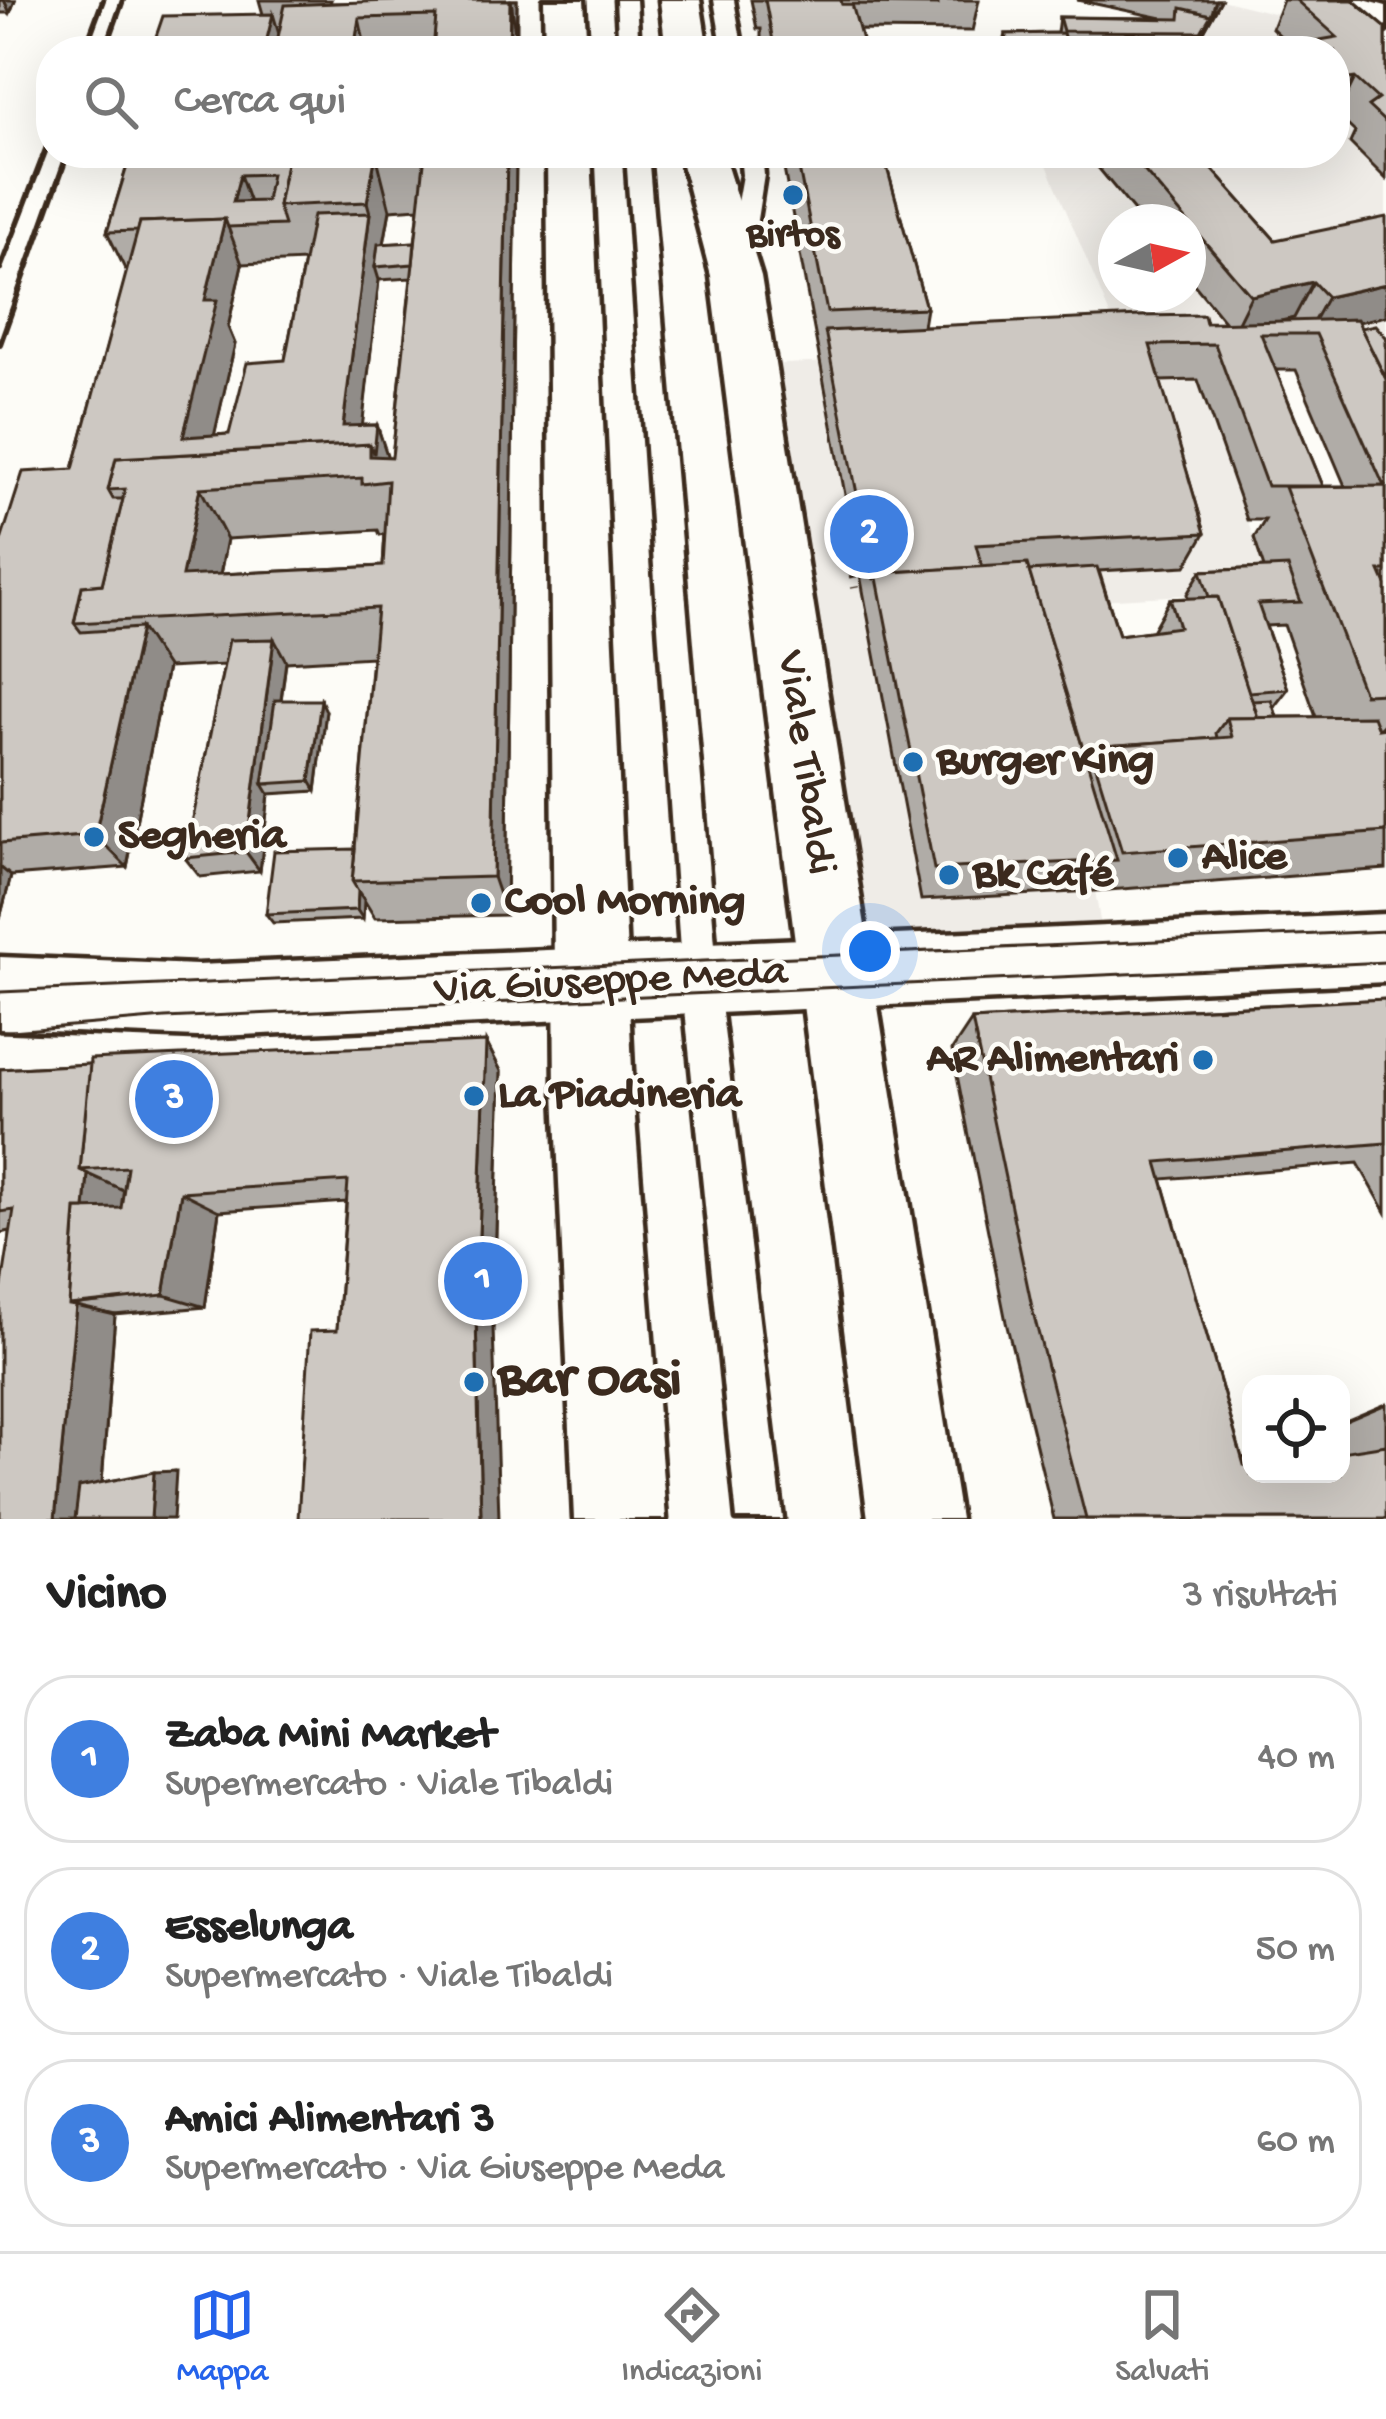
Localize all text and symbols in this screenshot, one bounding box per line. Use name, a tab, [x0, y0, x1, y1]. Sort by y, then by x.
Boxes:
search box	[36, 36, 1350, 168]
icon: search	[78, 69, 144, 135]
text: Cerca qui	[174, 76, 346, 129]
marker: Birtos	[780, 182, 806, 208]
north arrow	[1098, 204, 1206, 312]
place label: Birtos	[745, 214, 841, 260]
pin: 2	[830, 489, 908, 579]
street label: Viale Tibaldi	[762, 647, 846, 878]
place label: Burger King	[935, 736, 1154, 789]
marker: Burger King	[900, 749, 926, 775]
place label: Segheria	[118, 811, 288, 864]
marker: Segheria	[81, 824, 107, 850]
place label: Alice	[1201, 832, 1289, 885]
marker: Alice	[1165, 845, 1191, 871]
place label: Bk Café	[971, 849, 1115, 902]
marker: Bk Café	[936, 862, 962, 888]
place label: Cool Morning	[505, 877, 745, 930]
marker: Cool Morning	[468, 890, 494, 916]
your location	[840, 921, 900, 981]
street label: Via Giuseppe Meda	[432, 947, 791, 1019]
place label: AR Alimentari	[925, 1034, 1179, 1087]
marker: AR Alimentari	[1190, 1047, 1216, 1073]
pin: 3	[135, 1054, 213, 1144]
place label: La Piadineria	[498, 1070, 743, 1123]
marker: La Piadineria	[461, 1083, 487, 1109]
pin: 1	[444, 1236, 522, 1326]
place label: Bar Oasi	[496, 1350, 682, 1414]
marker: Bar Oasi	[461, 1369, 487, 1395]
map controls	[1242, 1375, 1350, 1483]
button: locate	[1242, 1375, 1350, 1483]
text: Vicino	[48, 1567, 167, 1627]
text: 3 risultati	[1183, 1574, 1338, 1620]
text: Zaba Mini Market	[165, 1710, 495, 1763]
text: 1	[82, 1736, 98, 1782]
text: 40 m	[1257, 1736, 1335, 1782]
text: Supermercato · Viale Tibaldi	[165, 1763, 613, 1809]
text: Esselunga	[165, 1902, 352, 1955]
text: 2	[80, 1928, 100, 1974]
text: 50 m	[1255, 1928, 1335, 1974]
text: Supermercato · Viale Tibaldi	[165, 1955, 613, 2001]
text: Amici Alimentari 3	[165, 2094, 495, 2147]
text: 3	[80, 2120, 100, 2166]
text: 60 m	[1256, 2120, 1335, 2166]
text: Supermercato · Via Giuseppe Meda	[165, 2147, 724, 2193]
tab: Mappa	[176, 2282, 268, 2392]
tab: Indicazioni	[621, 2282, 762, 2392]
tab: Salvati	[1115, 2282, 1210, 2392]

